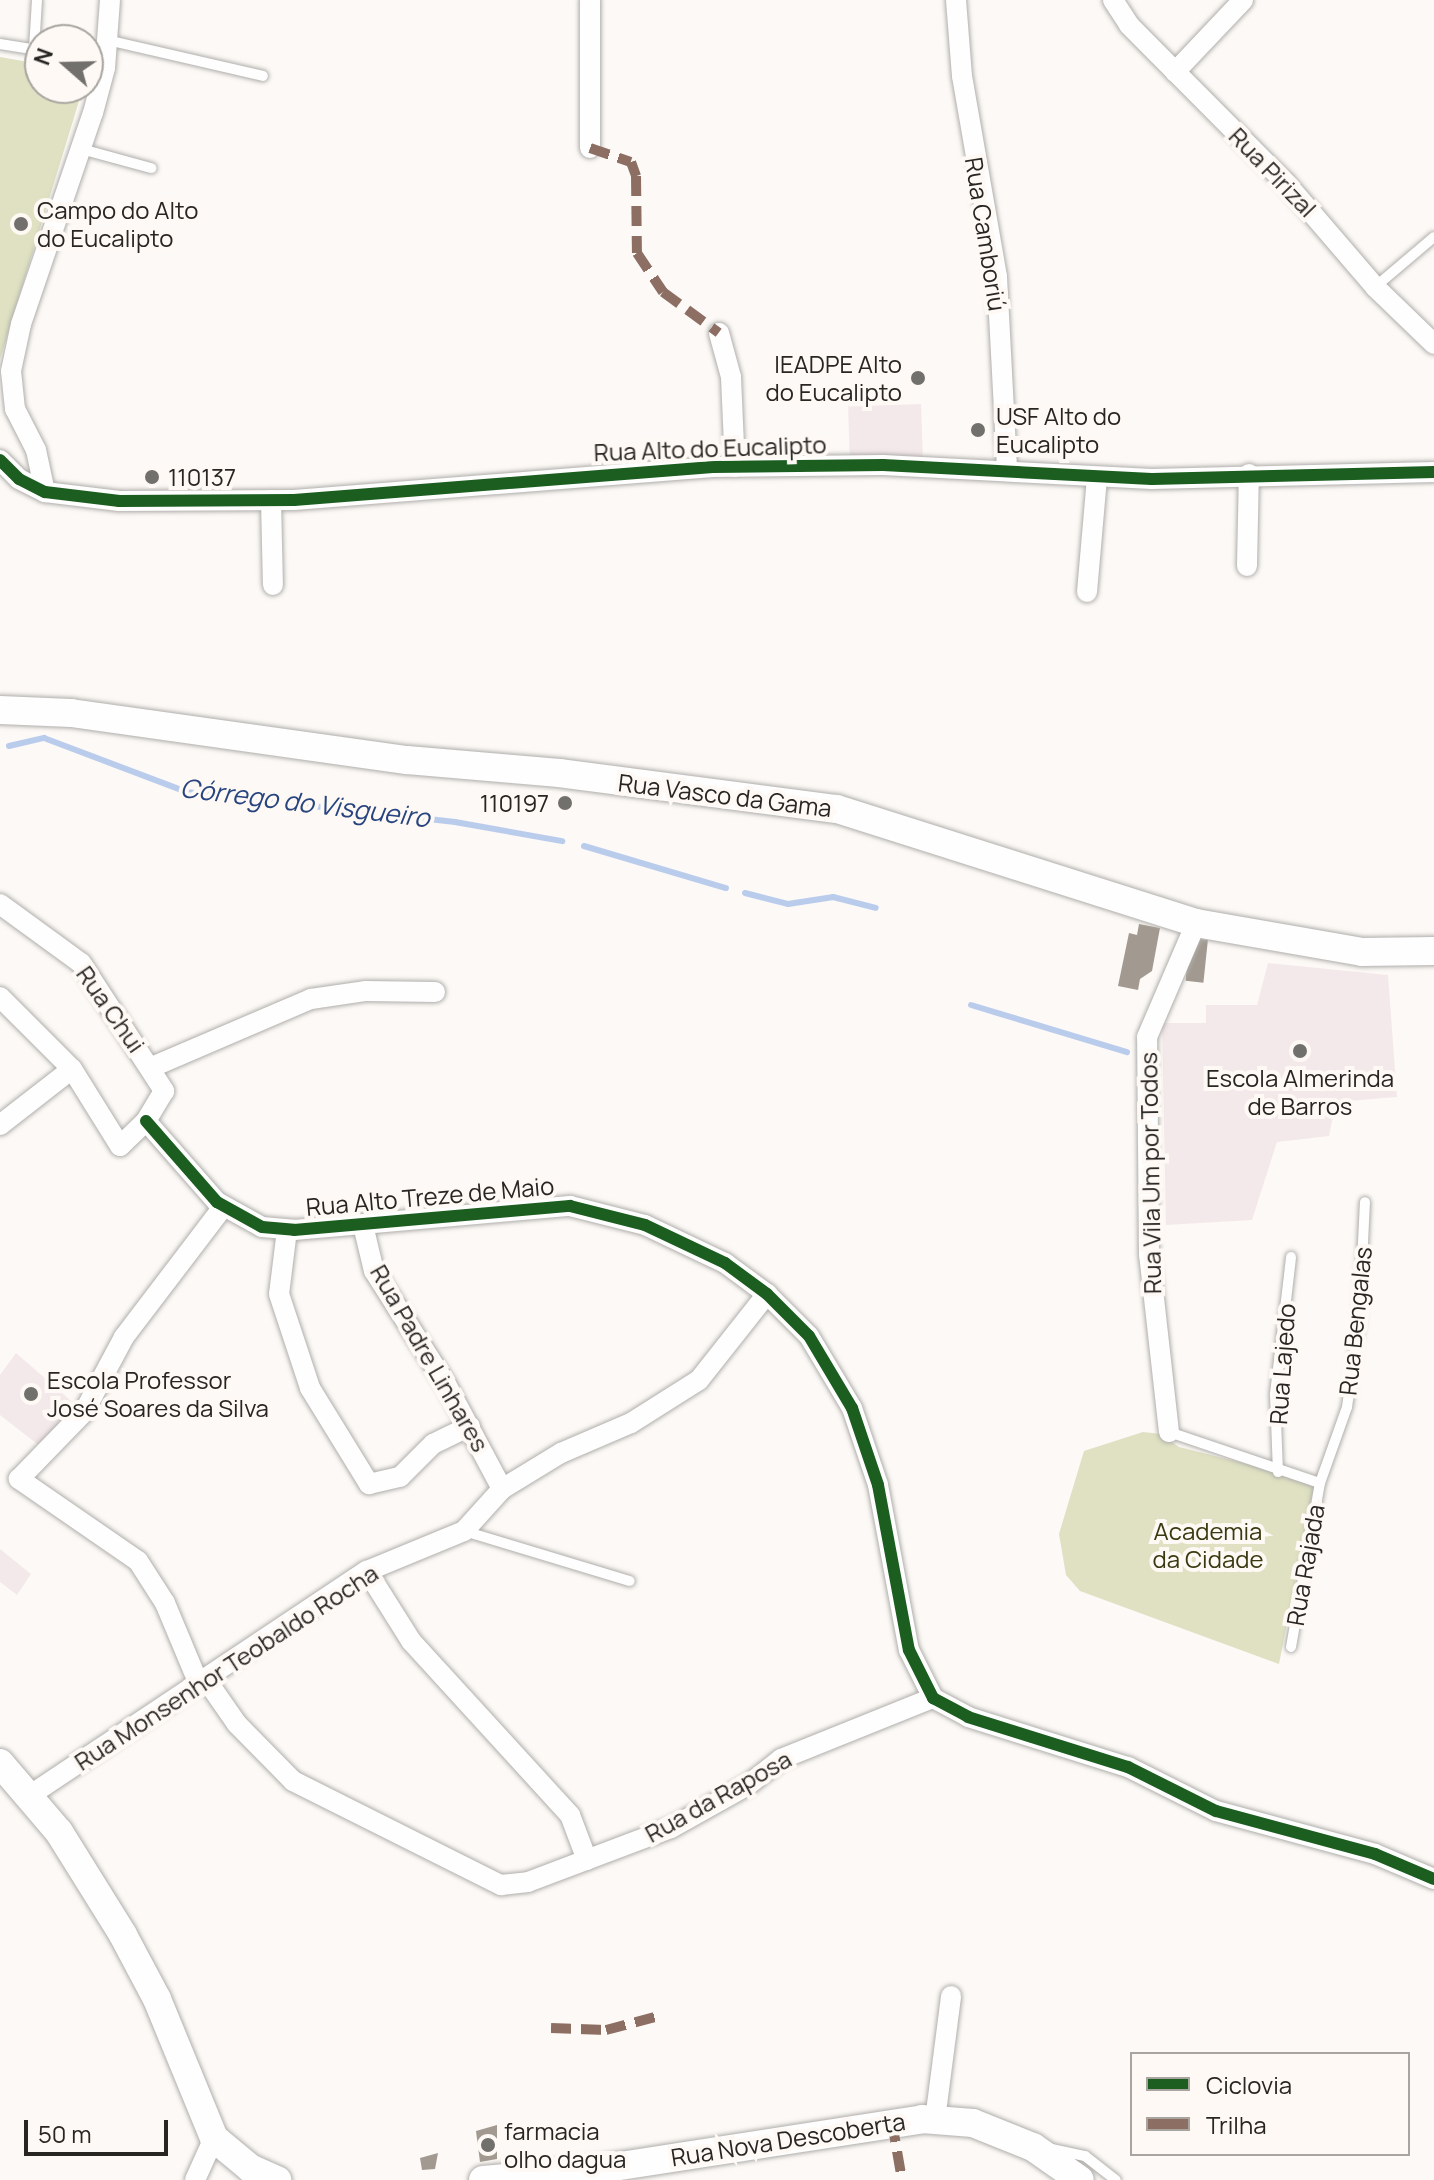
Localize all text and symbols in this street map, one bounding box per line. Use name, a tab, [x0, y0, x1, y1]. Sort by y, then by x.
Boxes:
north arrow	[24, 24, 104, 104]
text: N	[27, 44, 60, 69]
street label: Rua Pirizal	[1223, 121, 1323, 223]
street label: Rua Camboriú	[960, 155, 1012, 313]
place label: Campo do Alto do Eucalipto	[37, 196, 198, 252]
marker: Campo do Alto do Eucalipto	[12, 215, 30, 233]
place label: IEADPE Alto do Eucalipto	[766, 350, 902, 406]
marker: IEADPE Alto do Eucalipto	[909, 369, 927, 387]
place label: USF Alto do Eucalipto	[996, 402, 1121, 458]
marker: USF Alto do Eucalipto	[967, 419, 989, 441]
street label: Rua Alto do Eucalipto	[593, 430, 827, 466]
place label: 110137	[168, 463, 236, 491]
marker: 110137	[143, 468, 161, 486]
street label: Rua Vasco da Gama	[617, 768, 833, 822]
water label: Córrego do Visgueiro	[178, 772, 432, 834]
place label: 110197	[480, 789, 549, 817]
marker: 110197	[556, 794, 574, 812]
street label: Rua Chui	[71, 960, 151, 1058]
marker: Escola Almerinda de Barros	[1291, 1042, 1309, 1060]
street label: Rua Vila Um por Todos	[1133, 1052, 1167, 1294]
place label: Escola Almerinda de Barros	[1206, 1064, 1394, 1120]
street label: Rua Alto Treze de Maio	[305, 1171, 555, 1221]
street label: Rua Bengalas	[1333, 1245, 1377, 1397]
street label: Rua Padre Linhares	[365, 1259, 495, 1457]
street label: Rua Lajedo	[1263, 1302, 1301, 1426]
place label: Escola Professor José Soares da Silva	[47, 1366, 269, 1422]
marker: Escola Professor José Soares da Silva	[22, 1385, 40, 1403]
street label: Rua Rajada	[1280, 1502, 1330, 1628]
park label: Academia da Cidade	[1153, 1517, 1263, 1573]
street label: Rua Monsenhor Teobaldo Rocha	[69, 1558, 383, 1776]
street label: Rua da Raposa	[640, 1744, 796, 1848]
legend	[1130, 2052, 1410, 2156]
text: Ciclovia	[1206, 2068, 1292, 2101]
scale bar	[28, 2104, 172, 2154]
street label: Rua Nova Descoberta	[669, 2106, 907, 2172]
text: Trilha	[1206, 2108, 1267, 2141]
text: 50 m	[38, 2117, 92, 2150]
place label: farmacia olho dagua	[504, 2117, 626, 2173]
marker: farmacia olho dagua	[479, 2136, 497, 2154]

